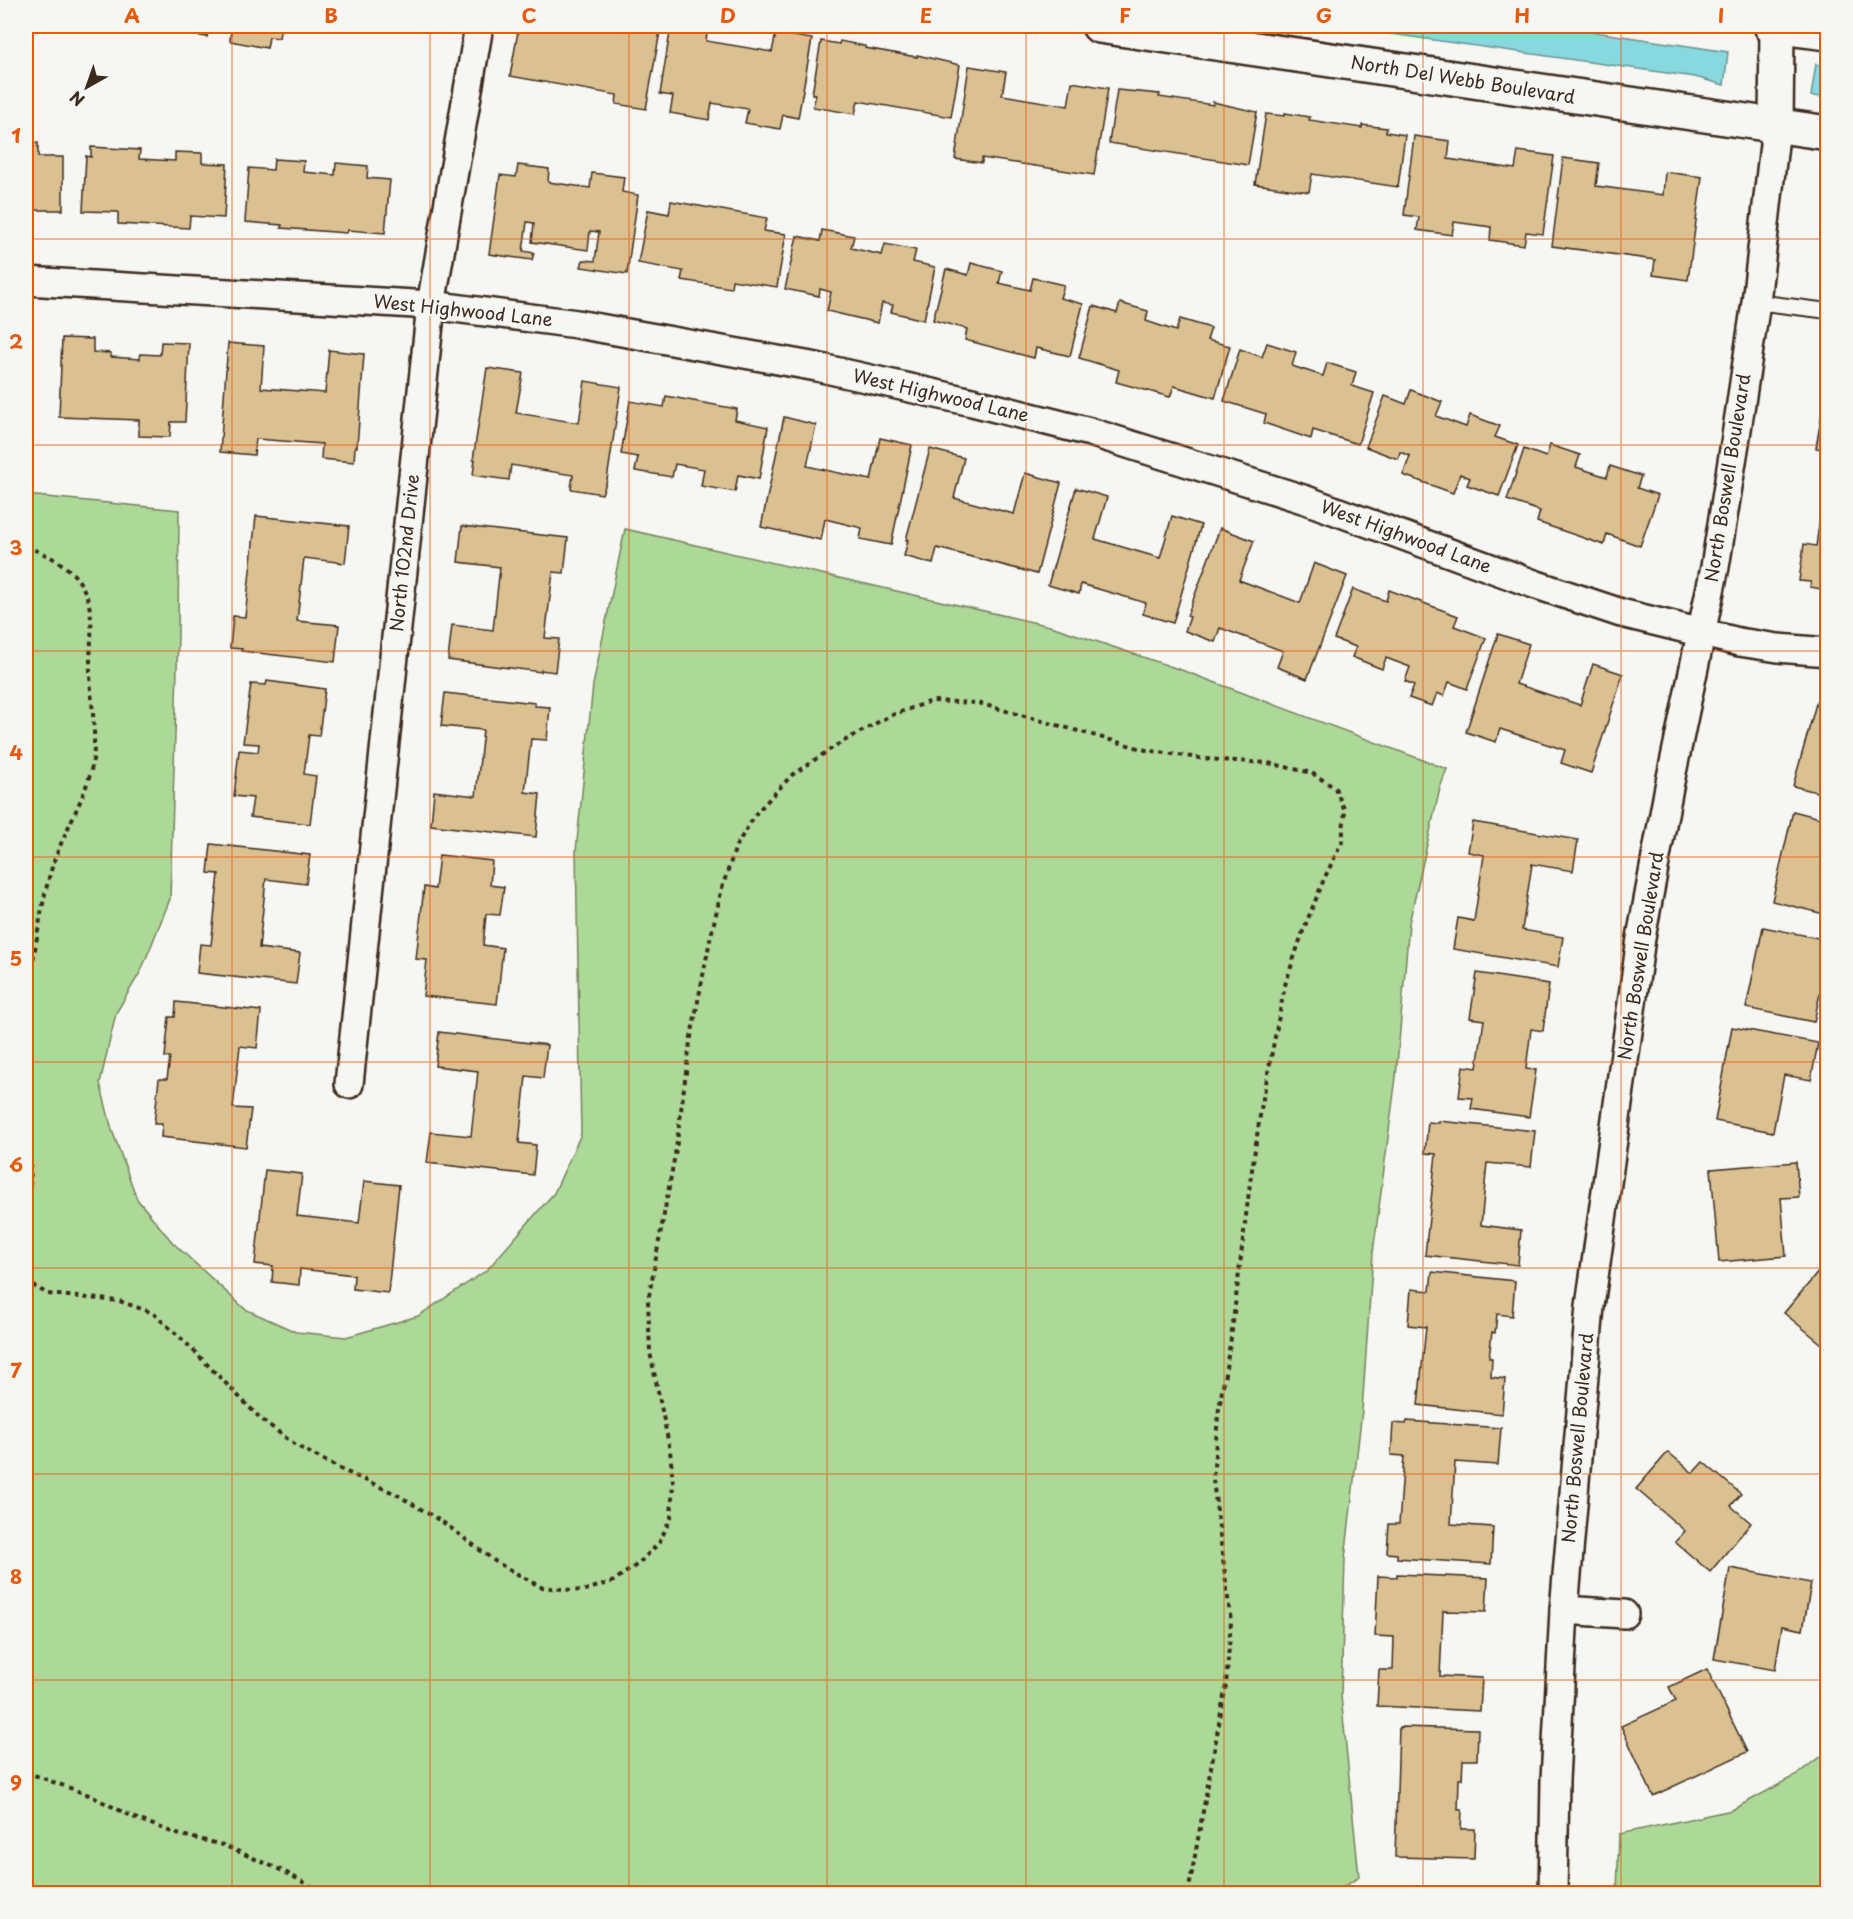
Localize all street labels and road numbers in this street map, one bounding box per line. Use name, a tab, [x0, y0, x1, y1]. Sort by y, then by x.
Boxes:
street label: North Del Webb Boulevard	[1349, 47, 1577, 110]
street label: West Highwood Lane	[372, 287, 554, 332]
street label: West Highwood Lane	[851, 361, 1032, 428]
street label: North Boswell Boulevard	[1697, 372, 1756, 584]
street label: North 102nd Drive	[382, 473, 425, 633]
street label: West Highwood Lane	[1317, 492, 1496, 579]
street label: North Boswell Boulevard	[1610, 850, 1669, 1062]
street label: North Boswell Boulevard	[1554, 1332, 1599, 1544]

